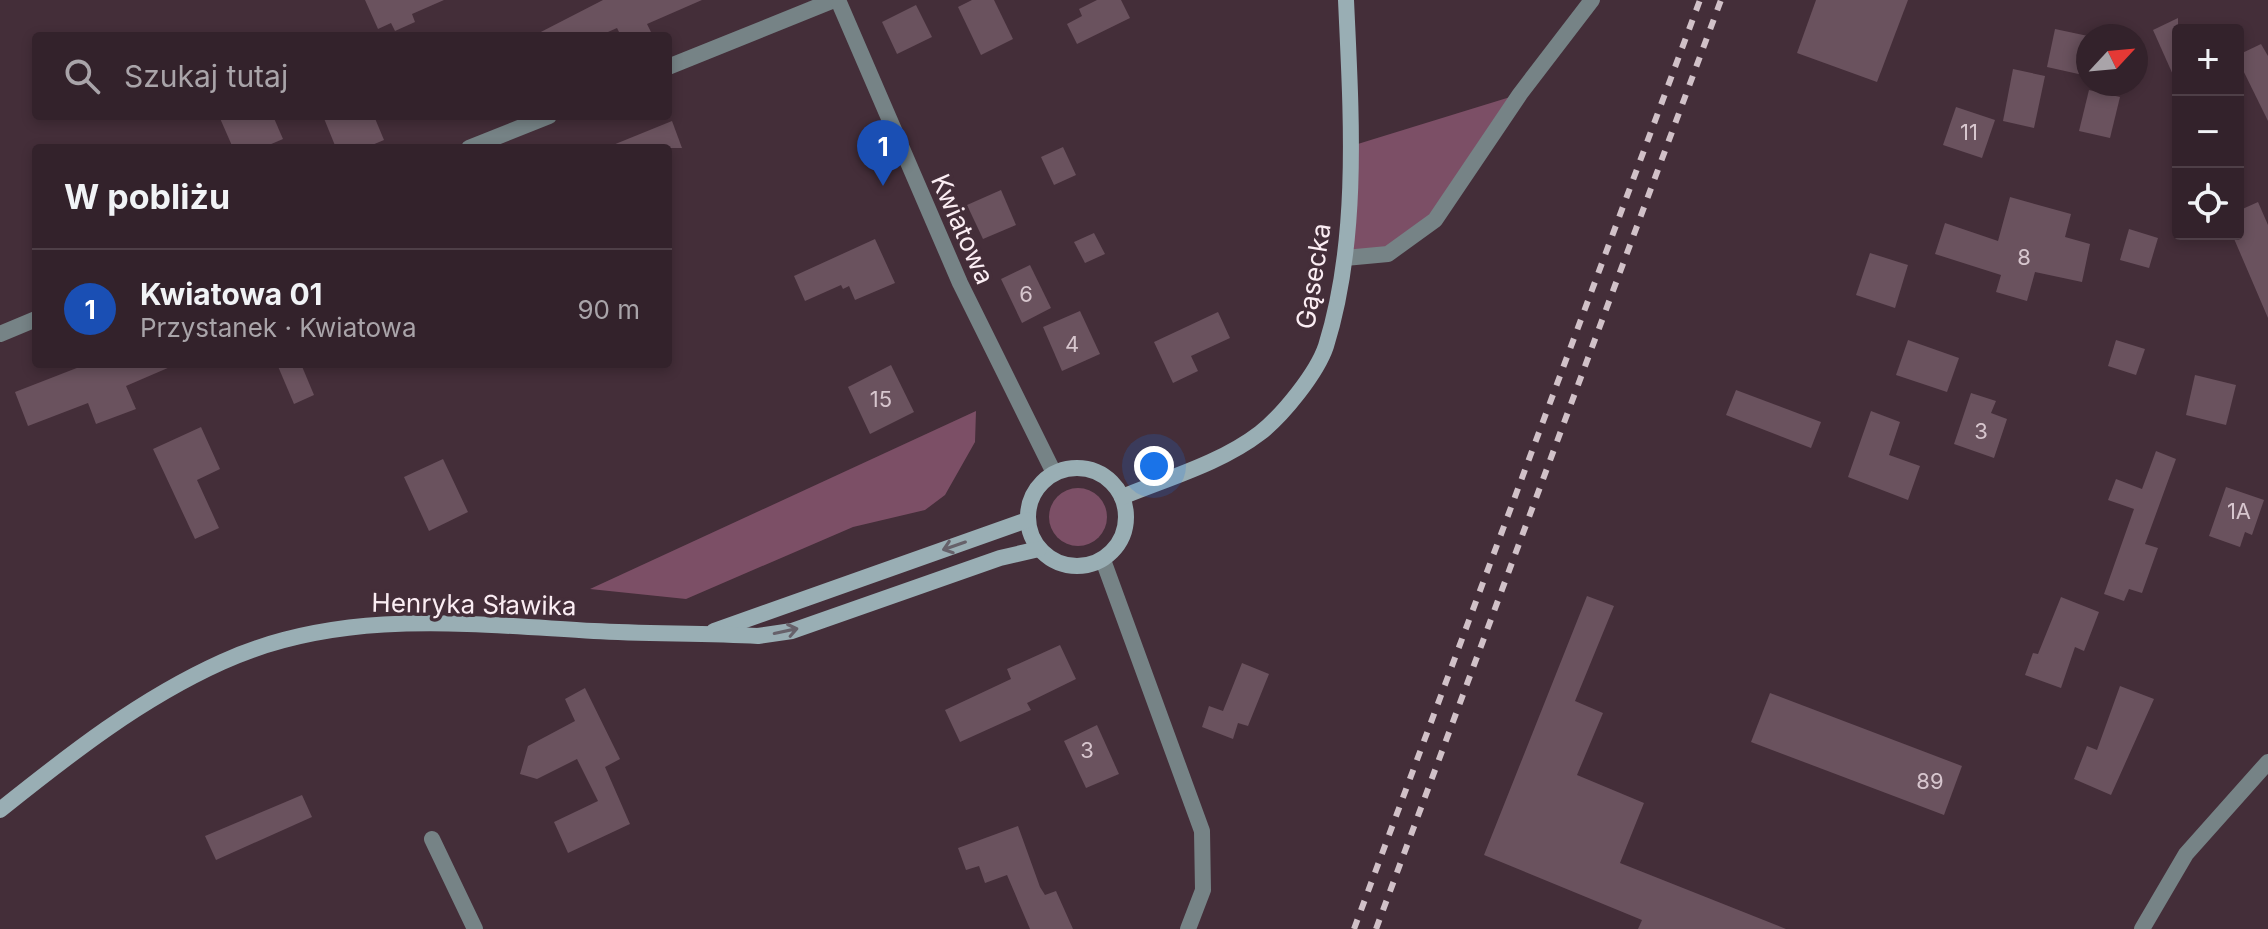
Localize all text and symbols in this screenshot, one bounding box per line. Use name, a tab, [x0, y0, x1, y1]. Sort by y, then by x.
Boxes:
north arrow	[2076, 24, 2148, 96]
map controls	[2172, 24, 2244, 240]
button: +	[2172, 24, 2244, 96]
search box	[32, 32, 672, 120]
icon: search	[60, 54, 104, 98]
text: Szukaj tutaj	[124, 58, 288, 94]
button: −	[2172, 96, 2244, 168]
house number: 11	[1960, 119, 1978, 145]
pin: 1	[857, 120, 909, 186]
button: locate	[2172, 168, 2244, 240]
street label: Kwiatowa	[925, 169, 1001, 289]
text: W pobliżu	[64, 176, 230, 217]
street label: Gąsecka	[1289, 221, 1337, 331]
house number: 8	[2017, 244, 2031, 270]
text: Kwiatowa 01	[140, 276, 323, 312]
house number: 6	[1019, 281, 1033, 307]
text: 1	[84, 294, 96, 325]
text: 90 m	[577, 294, 640, 325]
text: Przystanek · Kwiatowa	[140, 312, 417, 343]
house number: 4	[1065, 331, 1079, 357]
house number: 15	[870, 386, 892, 412]
house number: 3	[1974, 418, 1988, 444]
your location	[1134, 446, 1174, 486]
house number: 1A	[2227, 498, 2251, 524]
one-way arrow	[941, 540, 966, 555]
street label: Henryka Sławika	[371, 587, 577, 621]
one-way arrow	[773, 623, 799, 638]
house number: 3	[1080, 737, 1094, 763]
house number: 89	[1916, 768, 1944, 794]

